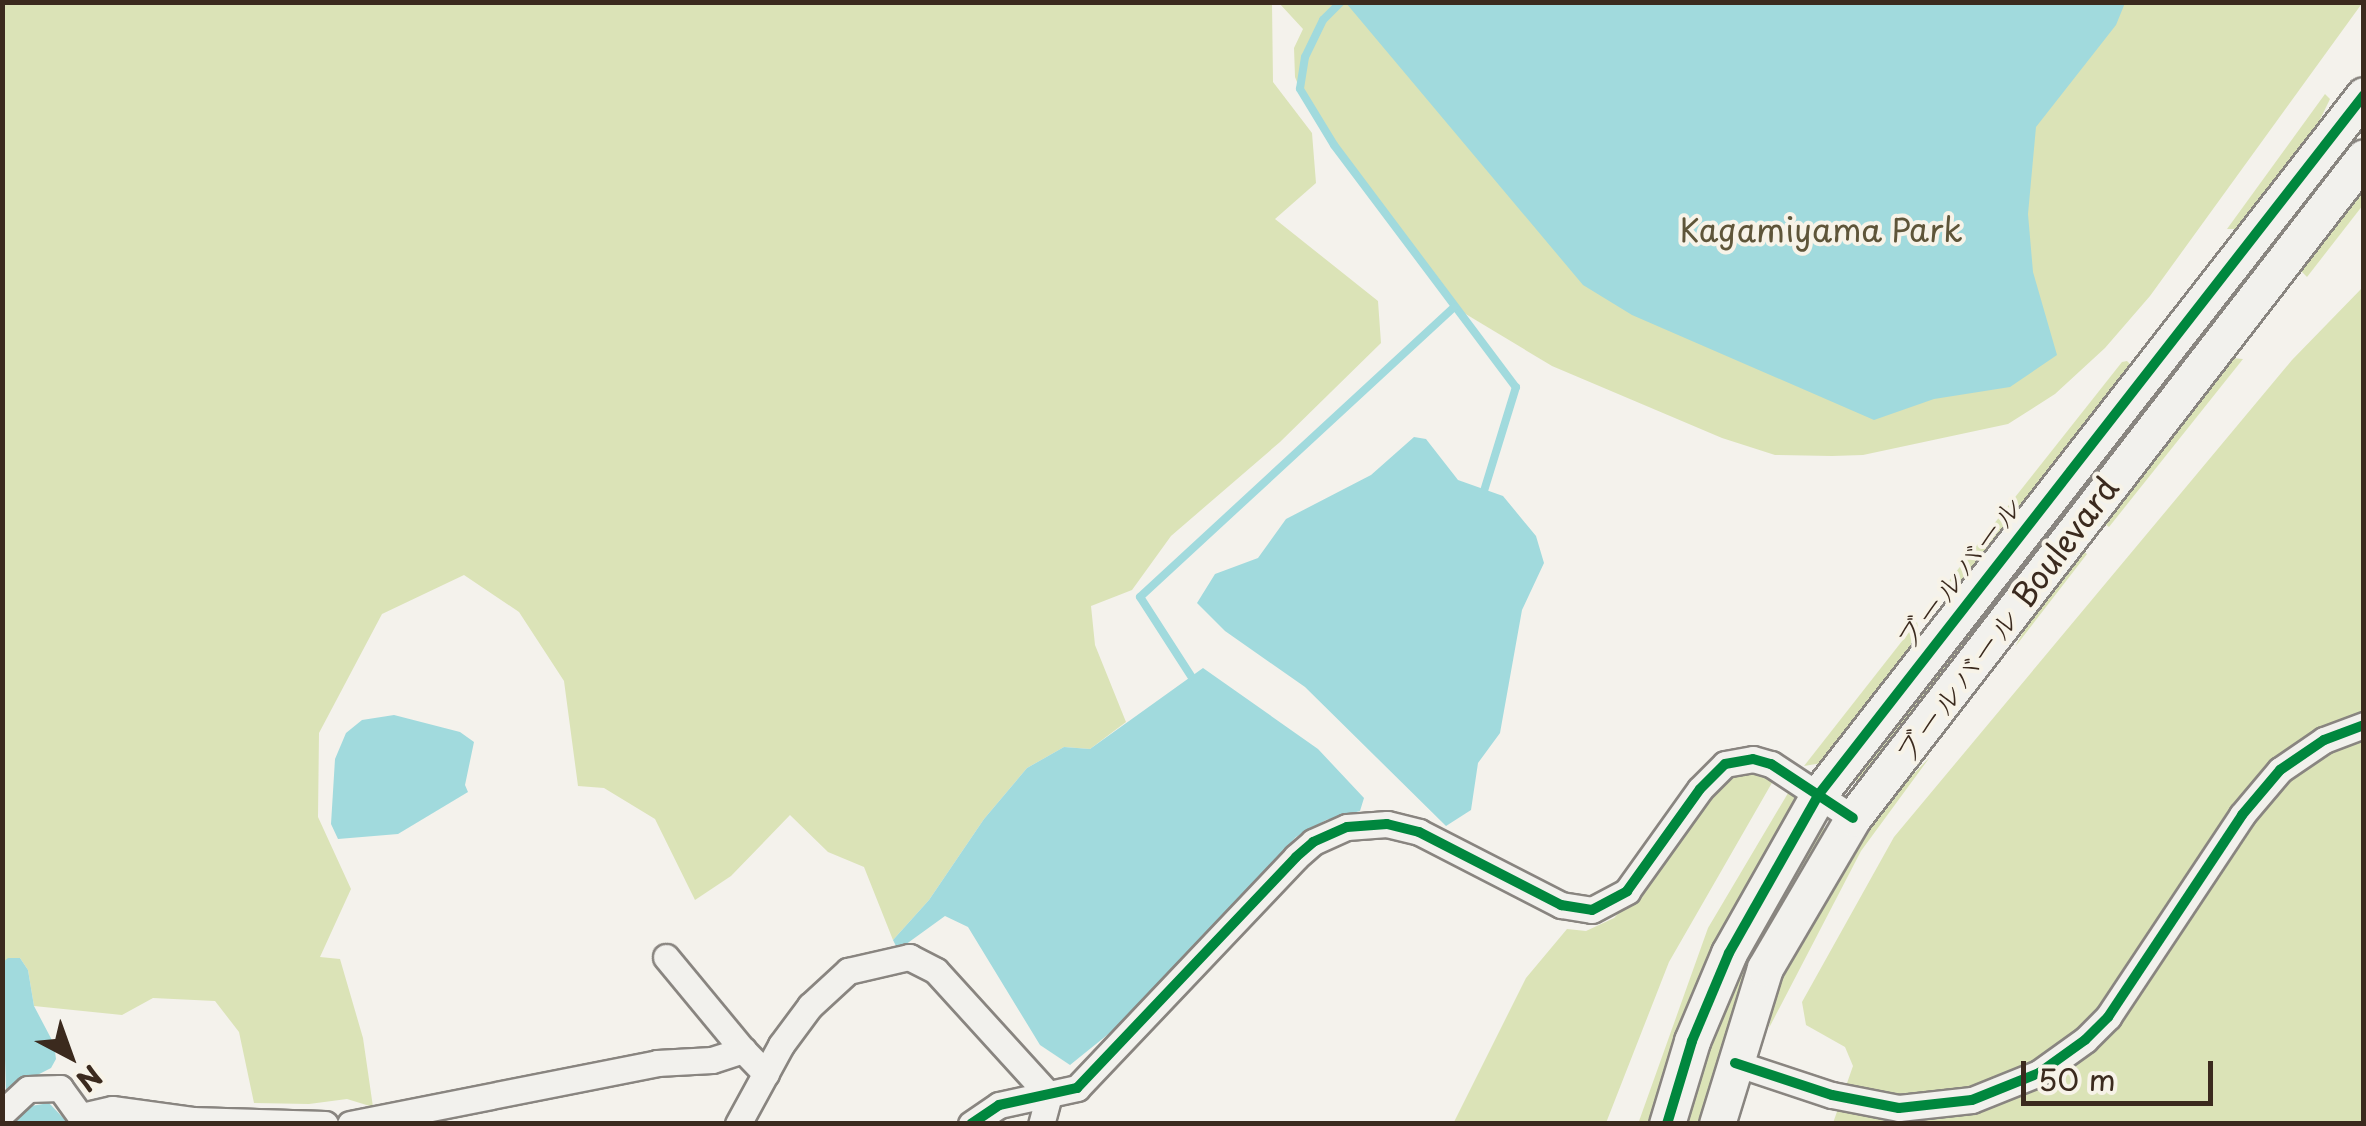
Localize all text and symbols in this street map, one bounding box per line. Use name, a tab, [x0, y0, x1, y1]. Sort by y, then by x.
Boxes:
park label: Kagamiyama Park	[1679, 210, 1963, 248]
street label: ブールバール Boulevard	[1883, 467, 2127, 773]
street label: ブールバール	[1884, 485, 2032, 659]
north arrow	[20, 1006, 120, 1106]
scale bar	[2026, 1041, 2218, 1103]
text: N	[68, 1056, 112, 1103]
text: 50 m	[2038, 1056, 2116, 1101]

